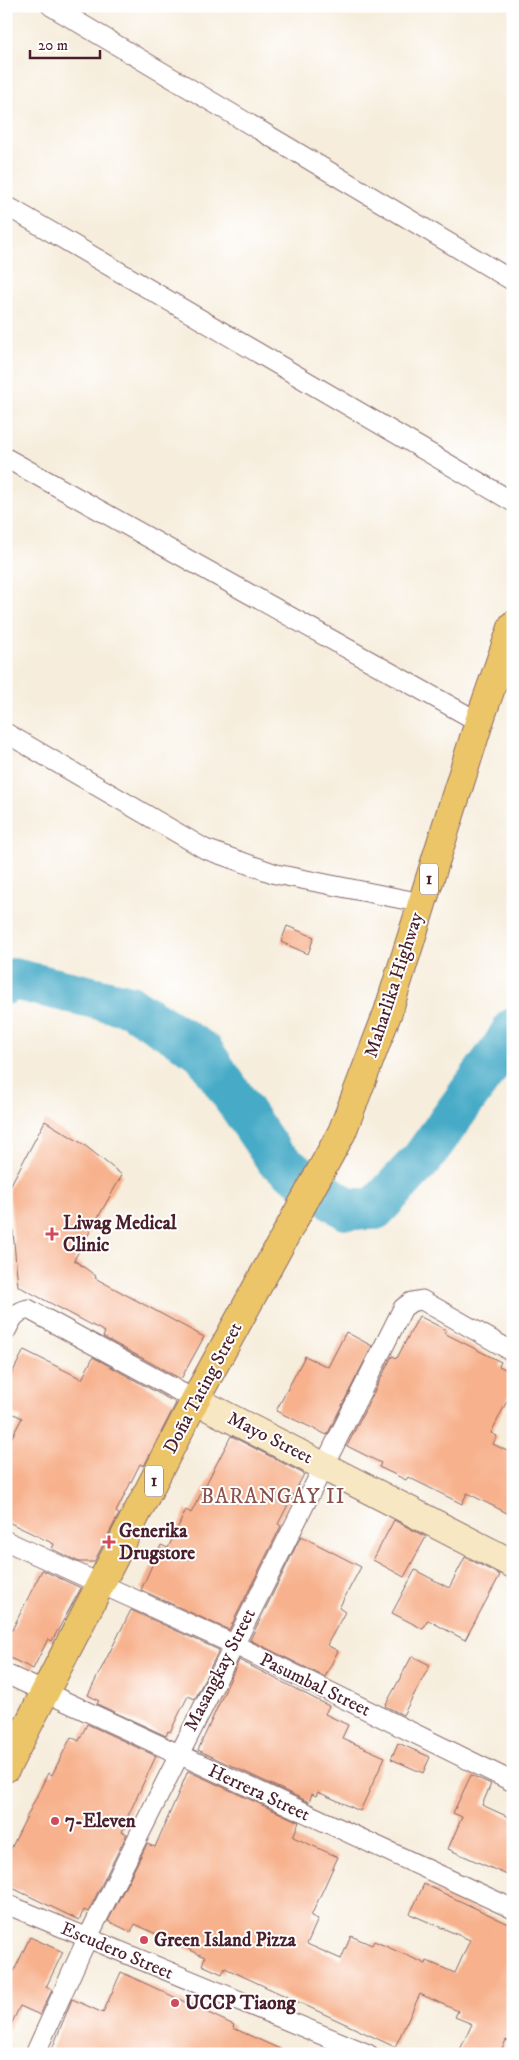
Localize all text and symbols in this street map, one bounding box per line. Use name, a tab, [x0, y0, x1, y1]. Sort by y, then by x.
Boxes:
scale bar	[30, 28, 100, 60]
text: 20 m	[38, 36, 68, 55]
road number: 1	[420, 864, 438, 894]
street label: Maharlika Highway	[360, 908, 429, 1061]
place label: Liwag Medical Clinic	[63, 1212, 177, 1257]
marker: Liwag Medical Clinic	[45, 1227, 59, 1241]
street label: Doña Tating Street	[159, 1318, 247, 1458]
street label: Mayo Street	[224, 1407, 316, 1469]
road number: 1	[145, 1465, 163, 1496]
district label: BARANGAY II	[201, 1484, 345, 1510]
place label: Generika Drugstore	[119, 1520, 195, 1565]
marker: Generika Drugstore	[103, 1536, 115, 1548]
street label: Masangkay Street	[179, 1605, 261, 1735]
street label: Pasumbal Street	[256, 1648, 374, 1722]
street label: Herrera Street	[204, 1759, 314, 1827]
place label: 7-Eleven	[65, 1810, 137, 1833]
marker: 7-Eleven	[49, 1815, 61, 1827]
street label: Escudero Street	[57, 1917, 177, 1985]
place label: Green Island Pizza	[154, 1929, 297, 1952]
marker: Green Island Pizza	[138, 1934, 150, 1946]
place label: UCCP Tiaong	[185, 1992, 296, 2015]
marker: UCCP Tiaong	[169, 1997, 181, 2009]

